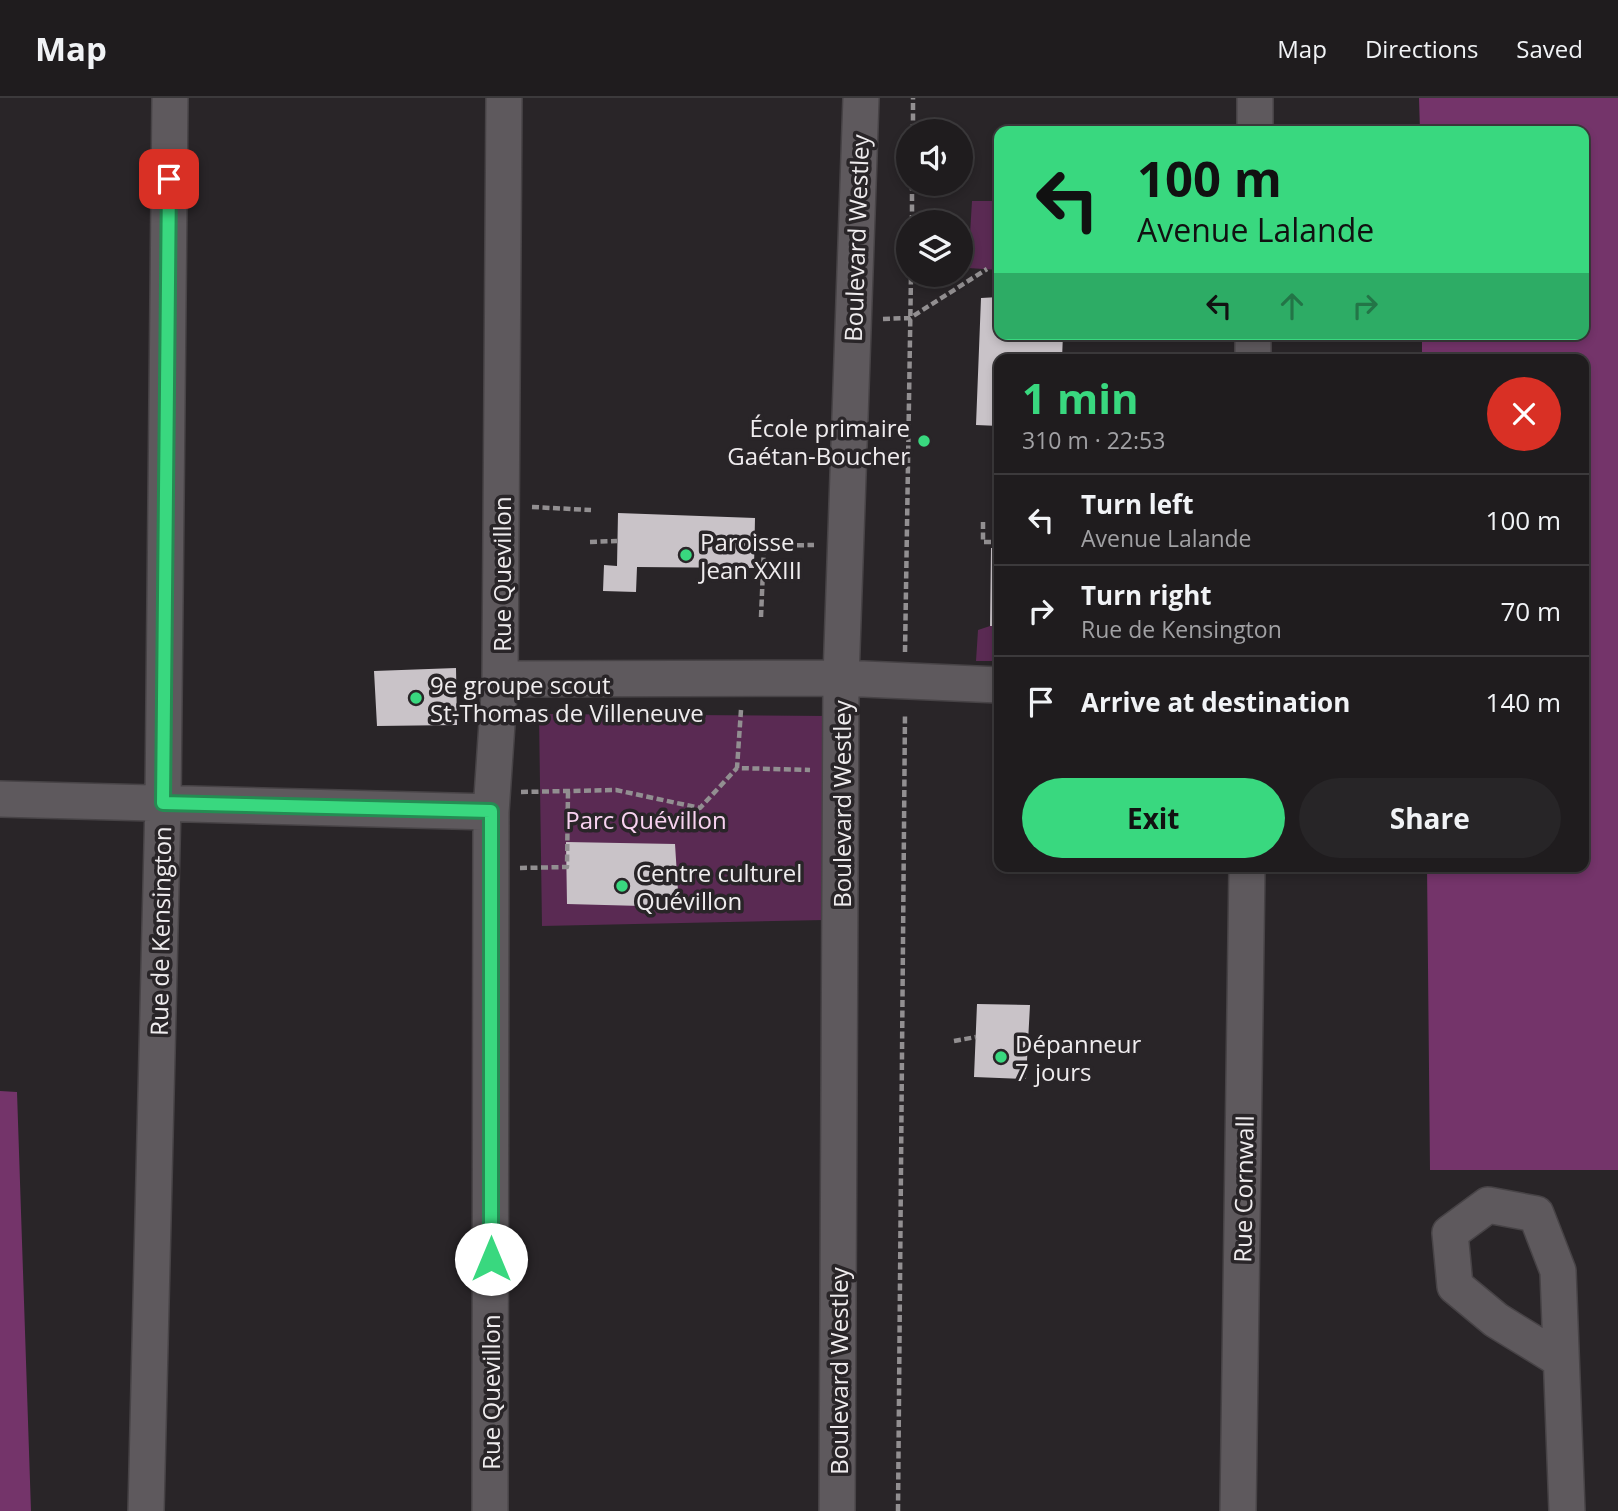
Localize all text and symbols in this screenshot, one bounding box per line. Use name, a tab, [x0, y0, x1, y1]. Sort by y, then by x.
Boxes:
text: Map	[35, 26, 107, 71]
text: Map	[1277, 32, 1327, 65]
text: Directions	[1365, 32, 1478, 65]
text: Saved	[1516, 32, 1583, 65]
map controls	[896, 119, 973, 287]
button: sound	[896, 119, 973, 196]
street label: Boulevard Westley	[836, 133, 876, 342]
text: 100 m	[1137, 145, 1282, 211]
pin	[139, 149, 199, 209]
icon: left	[1022, 154, 1113, 245]
icon: arrive	[150, 160, 188, 198]
text: Avenue Lalande	[1137, 208, 1374, 251]
button: layers	[896, 210, 973, 287]
icon: left	[1200, 287, 1238, 325]
icon: ahead	[1273, 287, 1311, 325]
icon: right	[1346, 287, 1384, 325]
text: 1 min	[1022, 369, 1139, 426]
button: close	[1487, 377, 1561, 451]
place label: École primaire Gaétan-Boucher	[727, 411, 910, 472]
text: 310 m · 22:53	[1022, 424, 1165, 456]
marker: École primaire Gaétan-Boucher	[916, 433, 932, 449]
text: Turn left	[1081, 486, 1193, 522]
street label: Rue Quevillon	[485, 496, 518, 652]
icon: left	[1022, 501, 1060, 539]
text: 100 m	[1486, 502, 1561, 538]
text: Avenue Lalande	[1081, 522, 1252, 554]
place label: Paroisse Jean XXIII	[698, 525, 802, 586]
marker: Paroisse Jean XXIII	[678, 547, 694, 563]
text: Turn right	[1081, 577, 1212, 613]
icon: right	[1022, 592, 1060, 630]
text: 70 m	[1500, 593, 1561, 629]
text: Rue de Kensington	[1081, 613, 1282, 645]
place label: 9e groupe scout St-Thomas de Villeneuve	[430, 668, 704, 729]
icon: arrive	[1022, 683, 1060, 721]
text: Arrive at destination	[1081, 684, 1350, 720]
text: 140 m	[1486, 684, 1561, 720]
marker: 9e groupe scout St-Thomas de Villeneuve	[408, 690, 424, 706]
street label: Boulevard Westley	[825, 699, 858, 908]
button: Exit	[1022, 778, 1285, 858]
button: Share	[1299, 778, 1561, 858]
park label: Parc Quévillon	[565, 803, 727, 836]
street label: Rue de Kensington	[142, 826, 178, 1036]
place label: Centre culturel Quévillon	[636, 856, 802, 917]
marker: Centre culturel Quévillon	[614, 878, 630, 894]
place label: Dépanneur 7 jours	[1015, 1027, 1142, 1088]
marker: Dépanneur 7 jours	[993, 1049, 1009, 1065]
street label: Rue Cornwall	[1225, 1115, 1261, 1263]
position arrow	[454, 1222, 528, 1296]
street label: Boulevard Westley	[822, 1266, 855, 1475]
street label: Rue Quevillon	[474, 1314, 507, 1470]

